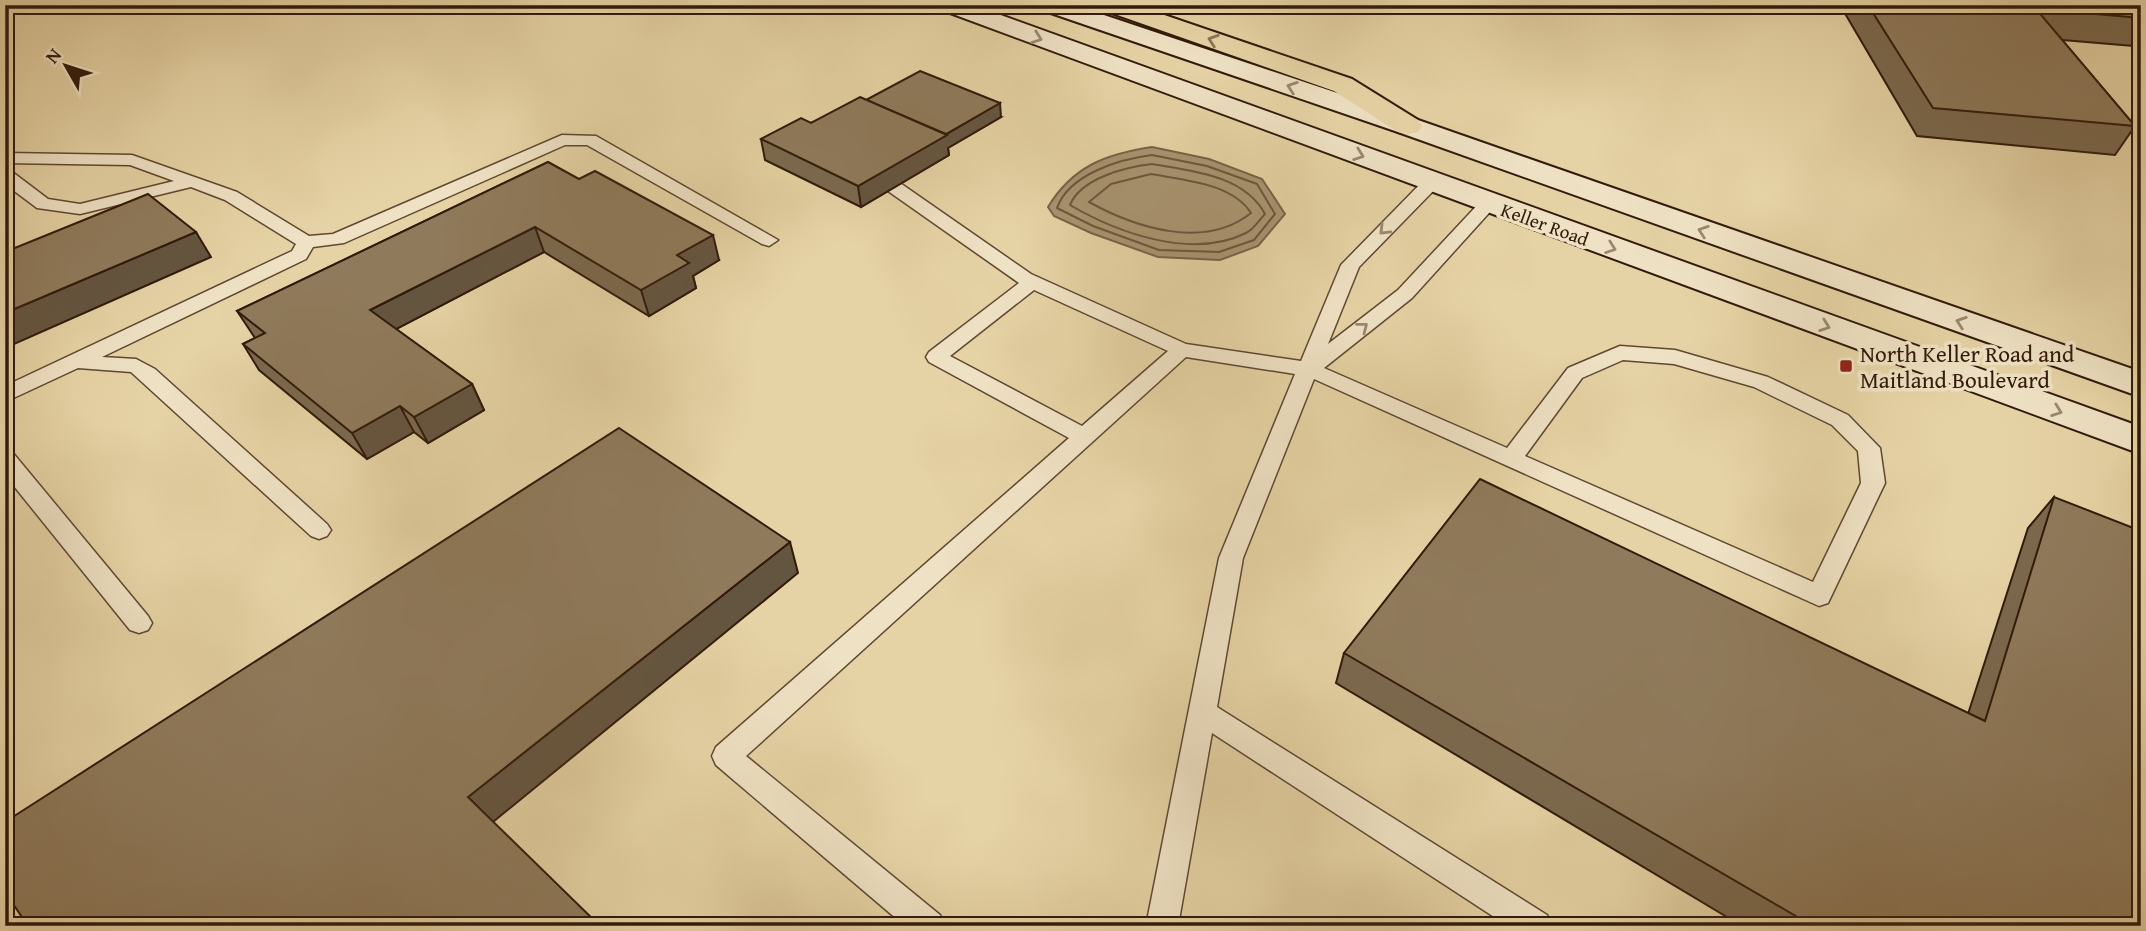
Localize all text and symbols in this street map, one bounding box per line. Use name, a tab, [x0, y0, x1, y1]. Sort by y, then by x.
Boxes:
one-way arrow	[1030, 29, 1042, 43]
north arrow	[32, 32, 102, 102]
one-way arrow	[1207, 34, 1219, 48]
text: N	[38, 41, 68, 69]
one-way arrow	[1287, 81, 1299, 95]
one-way arrow	[1352, 147, 1364, 161]
street label: Keller Road	[1497, 195, 1594, 253]
one-way arrow	[1379, 222, 1392, 235]
one-way arrow	[1697, 225, 1710, 239]
one-way arrow	[1605, 240, 1617, 254]
one-way arrow	[1955, 316, 1967, 330]
one-way arrow	[1819, 318, 1831, 332]
one-way arrow	[1355, 322, 1367, 335]
place label: North Keller Road and Maitland Boulevard	[1860, 337, 2075, 396]
marker: North Keller Road and Maitland Boulevard	[1838, 358, 1854, 374]
one-way arrow	[2051, 403, 2063, 417]

